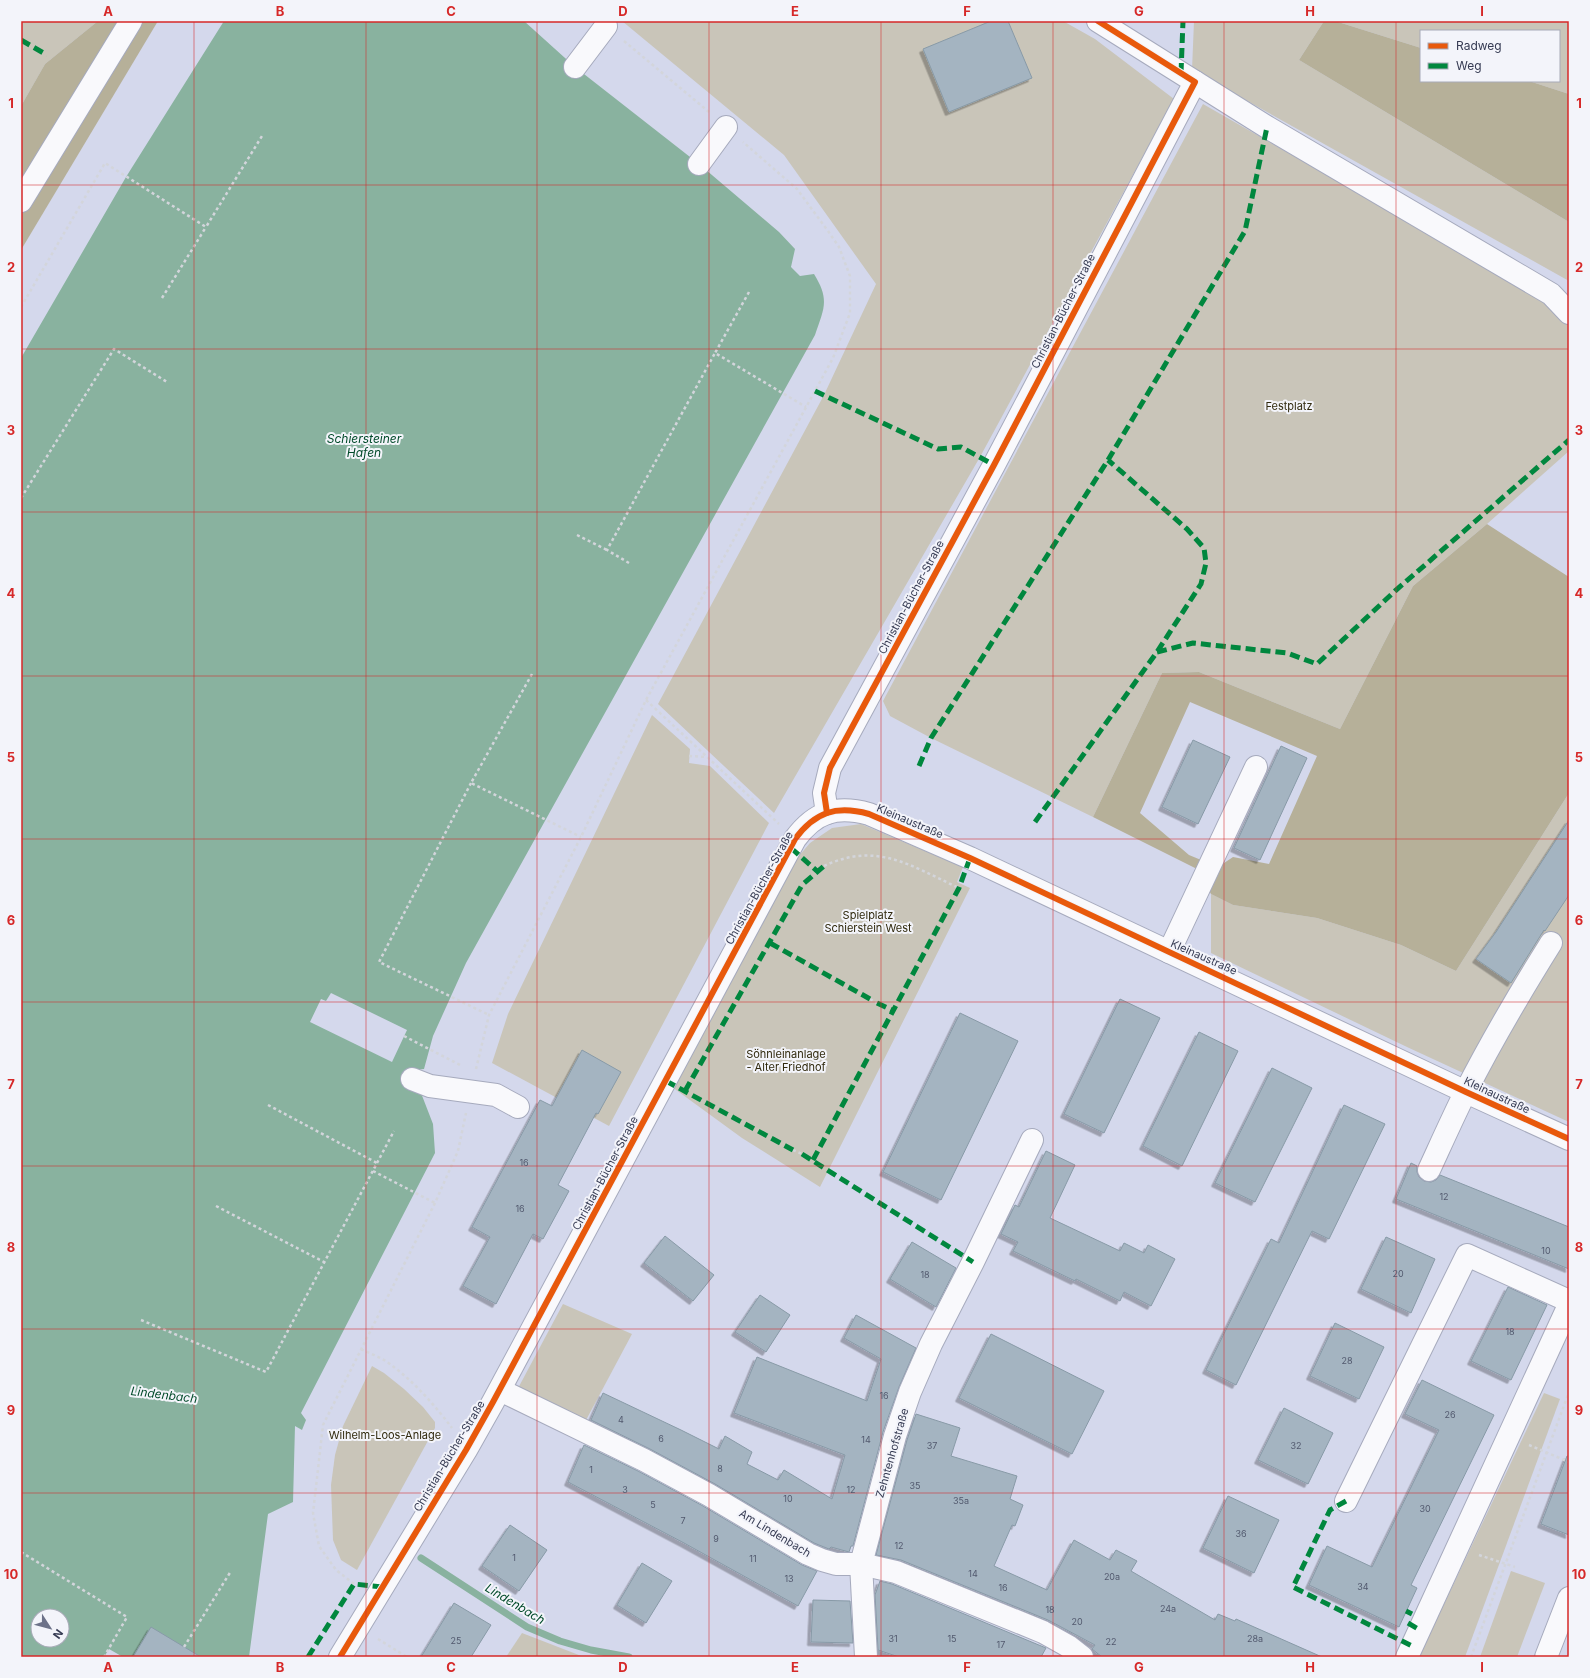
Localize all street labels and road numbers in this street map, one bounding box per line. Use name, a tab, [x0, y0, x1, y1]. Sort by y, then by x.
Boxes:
street label: Christian-Bücher-Straße	[1028, 251, 1098, 371]
street label: Christian-Bücher-Straße	[875, 538, 947, 656]
street label: Kleinaustraße	[874, 801, 946, 841]
street label: Christian-Bücher-Straße	[722, 829, 796, 947]
street label: Kleinaustraße	[1169, 936, 1239, 978]
street label: Kleinaustraße	[1462, 1074, 1532, 1116]
street label: Christian-Bücher-Straße	[569, 1114, 641, 1232]
street label: Christian-Bücher-Straße	[410, 1398, 488, 1514]
street label: Zehntenhofstraße	[873, 1407, 911, 1499]
street label: Am Lindenbach	[737, 1506, 813, 1560]

